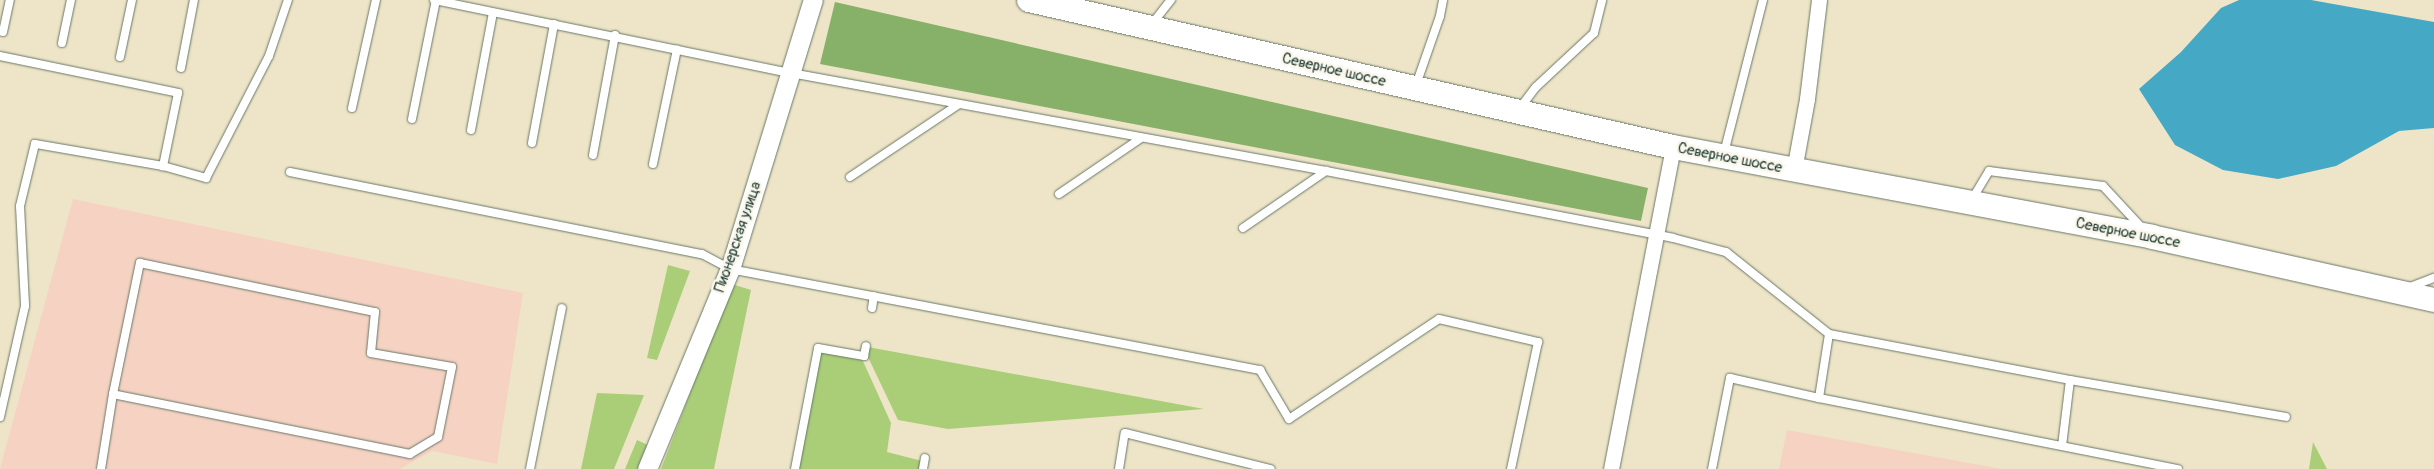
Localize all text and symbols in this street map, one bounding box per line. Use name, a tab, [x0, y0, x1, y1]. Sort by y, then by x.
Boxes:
street label: Северное шоссе	[1280, 49, 1388, 91]
street label: Северное шоссе	[1676, 139, 1784, 177]
street label: Пионерская улица	[711, 179, 765, 295]
street label: Северное шоссе	[2074, 214, 2182, 252]

